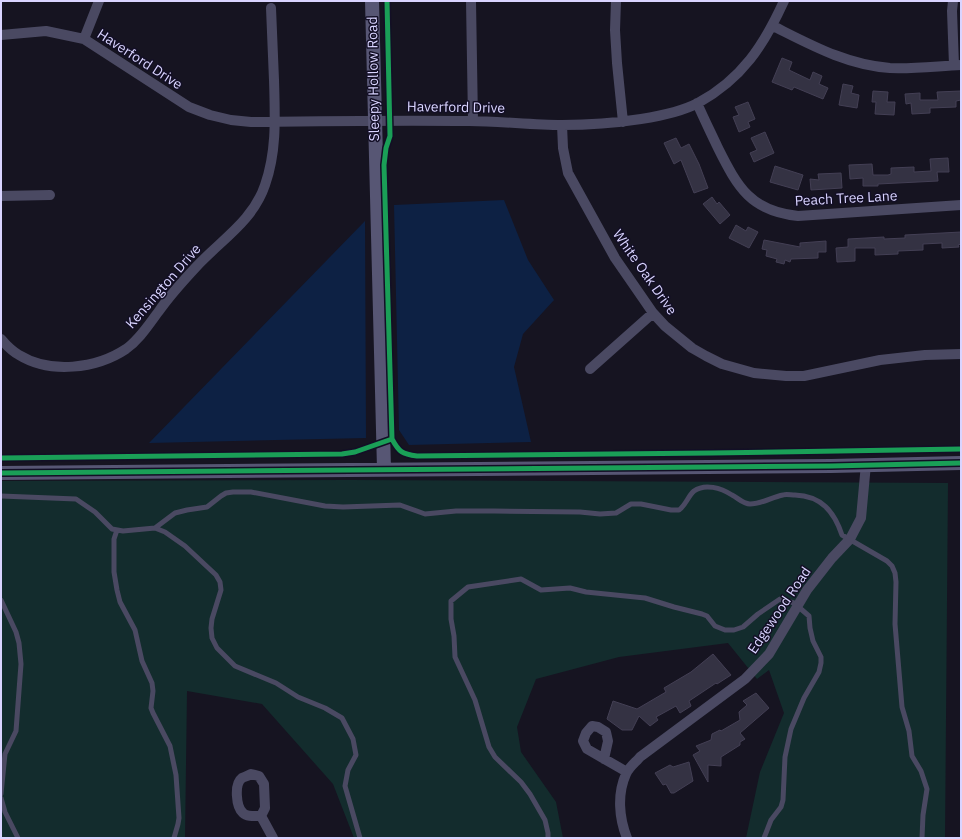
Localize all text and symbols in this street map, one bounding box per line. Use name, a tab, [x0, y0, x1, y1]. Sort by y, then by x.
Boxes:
street label: Sleepy Hollow Road	[363, 16, 383, 142]
street label: Haverford Drive	[94, 25, 186, 93]
street label: Haverford Drive	[407, 97, 506, 117]
street label: Peach Tree Lane	[794, 186, 898, 210]
street label: White Oak Drive	[609, 226, 681, 319]
street label: Kensington Drive	[121, 240, 205, 332]
street label: Edgewood Road	[743, 563, 815, 657]

